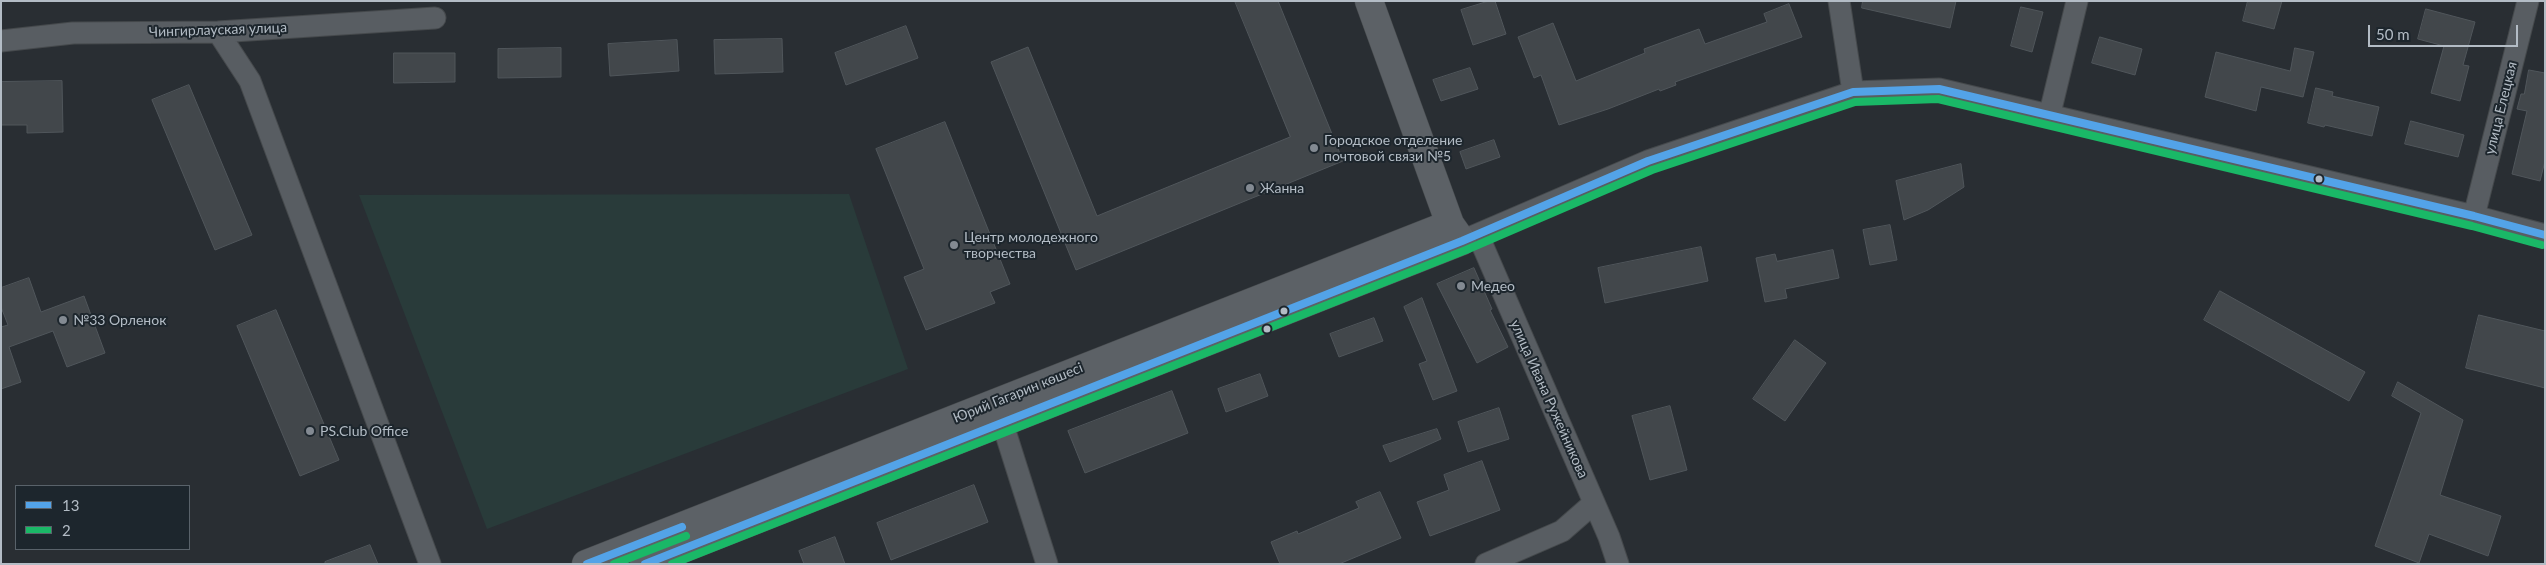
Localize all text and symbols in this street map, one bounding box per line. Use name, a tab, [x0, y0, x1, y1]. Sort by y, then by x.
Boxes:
scale bar	[2371, 15, 2521, 47]
street label: Чингирлауская улица	[149, 19, 287, 41]
text: 50 m	[2376, 25, 2410, 43]
street label: улица Елецкая	[2481, 60, 2521, 156]
place label: Городское отделение почтовой связи №5	[1324, 132, 1462, 164]
marker: Городское отделение почтовой связи №5	[1308, 142, 1320, 154]
unlabelled marker	[2314, 174, 2324, 184]
place label: Жанна	[1260, 180, 1304, 196]
marker: Жанна	[1244, 182, 1256, 194]
place label: Центр молодежного творчества	[964, 229, 1098, 262]
marker: Центр молодежного творчества	[948, 239, 960, 251]
place label: Медео	[1471, 278, 1515, 294]
marker: Медео	[1455, 280, 1467, 292]
unlabelled marker	[1279, 306, 1289, 316]
place label: №33 Орленок	[73, 312, 166, 328]
marker: №33 Орленок	[57, 314, 69, 326]
street label: улица Ивана Ружейникова	[1506, 317, 1592, 481]
unlabelled marker	[1262, 324, 1272, 334]
street label: Юрий Гагарин көшесі	[951, 359, 1085, 427]
place label: PS.Club Office	[320, 423, 408, 439]
marker: PS.Club Office	[304, 425, 316, 437]
legend	[15, 485, 190, 550]
text: 13	[62, 496, 79, 514]
text: 2	[62, 521, 71, 539]

